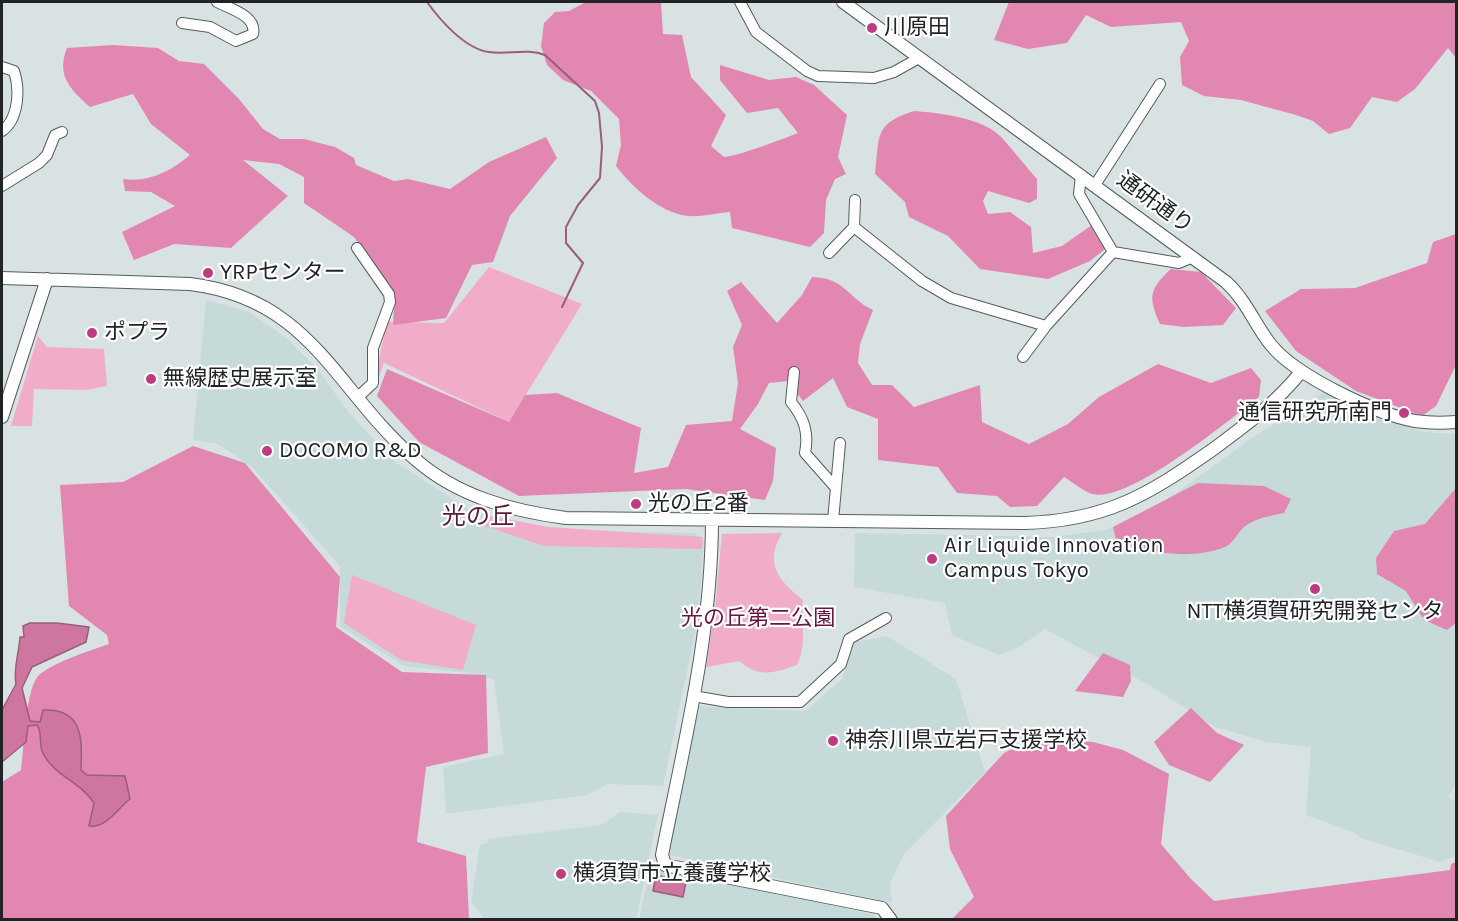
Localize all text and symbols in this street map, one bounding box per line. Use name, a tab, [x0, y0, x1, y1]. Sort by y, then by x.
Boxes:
place label: 川原田	[884, 15, 950, 41]
marker: 川原田	[865, 21, 879, 35]
street label: 通研通り	[1112, 166, 1198, 240]
place label: YRPセンター	[220, 260, 346, 286]
marker: YRPセンター	[201, 266, 215, 280]
place label: ポプラ	[104, 320, 170, 346]
marker: ポプラ	[85, 326, 99, 340]
place label: 無線歴史展示室	[163, 366, 317, 392]
marker: 無線歴史展示室	[144, 372, 158, 386]
place label: 通信研究所南門	[1238, 400, 1392, 426]
marker: 通信研究所南門	[1397, 406, 1411, 420]
place label: DOCOMO R&D	[279, 438, 422, 464]
marker: DOCOMO R&D	[260, 444, 274, 458]
place label: 光の丘2番	[648, 491, 749, 517]
marker: 光の丘2番	[629, 497, 643, 511]
district label: 光の丘	[442, 503, 514, 531]
place label: Air Liquide Innovation Campus Tokyo	[944, 533, 1164, 584]
marker: Air Liquide Innovation Campus Tokyo	[925, 552, 939, 566]
marker: NTT横須賀研究開発センタ	[1308, 582, 1322, 596]
place label: NTT横須賀研究開発センタ	[1186, 599, 1444, 625]
park label: 光の丘第二公園	[681, 606, 835, 632]
place label: 神奈川県立岩戸支援学校	[845, 728, 1087, 754]
marker: 神奈川県立岩戸支援学校	[826, 734, 840, 748]
place label: 横須賀市立養護学校	[573, 861, 771, 887]
marker: 横須賀市立養護学校	[554, 867, 568, 881]

